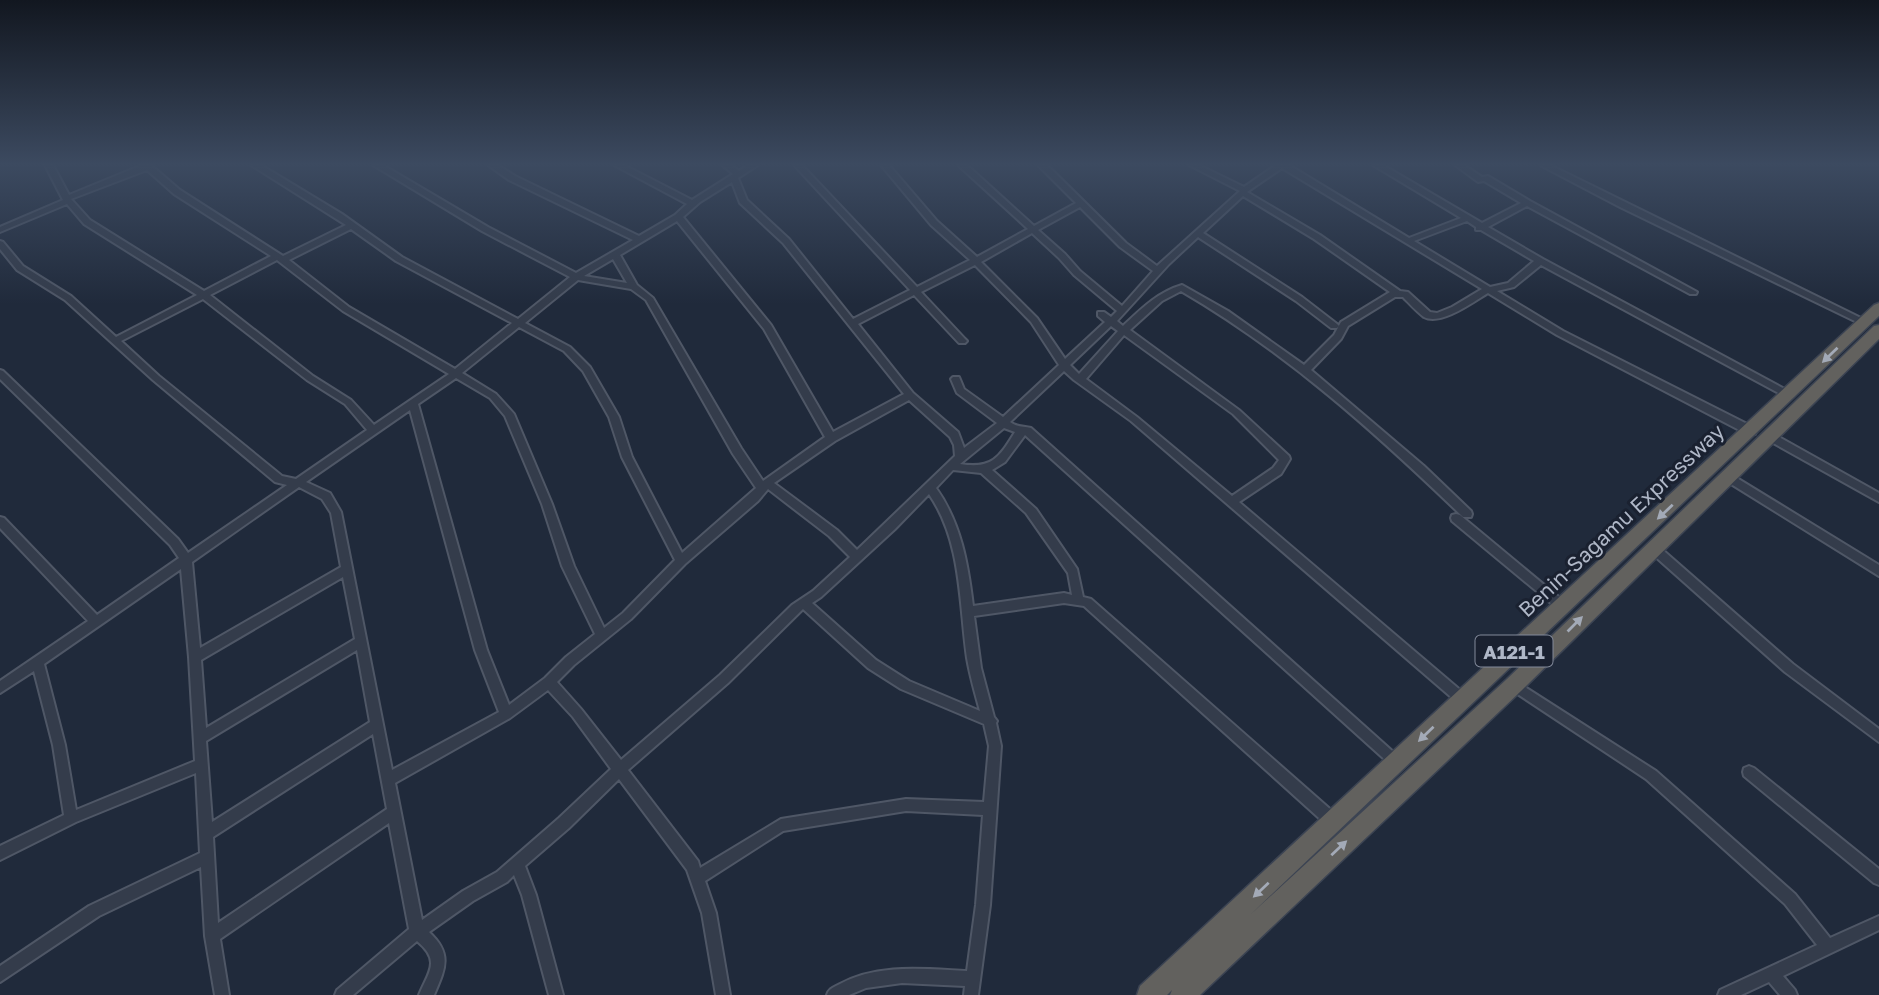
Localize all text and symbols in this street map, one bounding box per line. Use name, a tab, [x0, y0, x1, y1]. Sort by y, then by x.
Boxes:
one-way arrow	[1821, 347, 1838, 364]
street label: Benin-Sagamu Expressway	[1513, 418, 1729, 622]
one-way arrow	[1657, 504, 1674, 520]
one-way arrow	[1567, 616, 1583, 633]
road number: A121-1	[1476, 636, 1552, 666]
one-way arrow	[1418, 725, 1435, 741]
one-way arrow	[1330, 840, 1348, 856]
one-way arrow	[1253, 882, 1270, 898]

